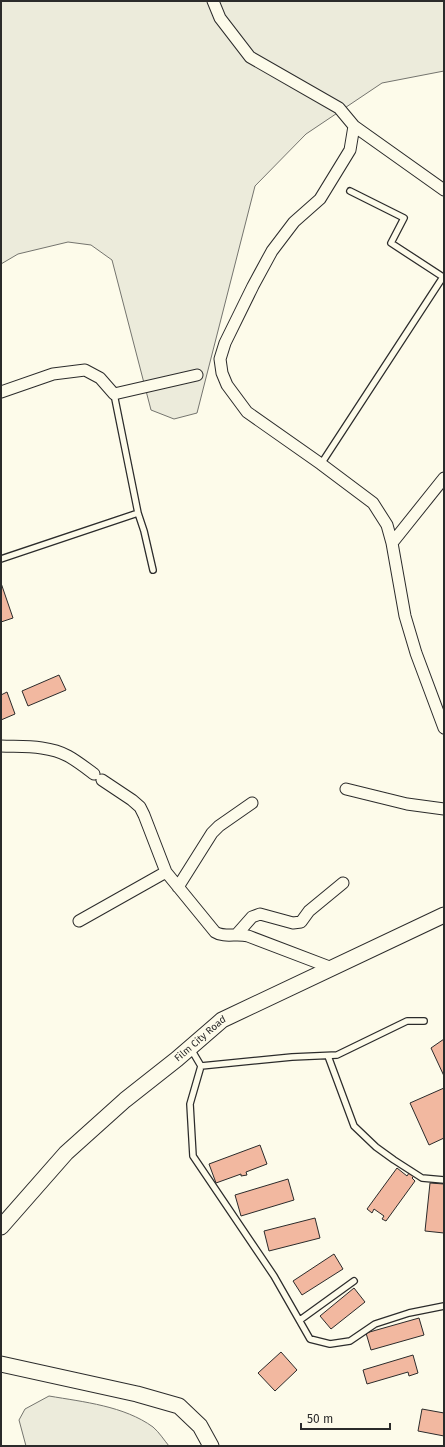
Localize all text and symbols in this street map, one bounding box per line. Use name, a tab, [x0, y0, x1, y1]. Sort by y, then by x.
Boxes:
street label: Film City Road	[172, 1013, 228, 1064]
scale bar	[301, 1405, 390, 1431]
text: 50 m	[307, 1412, 333, 1426]

